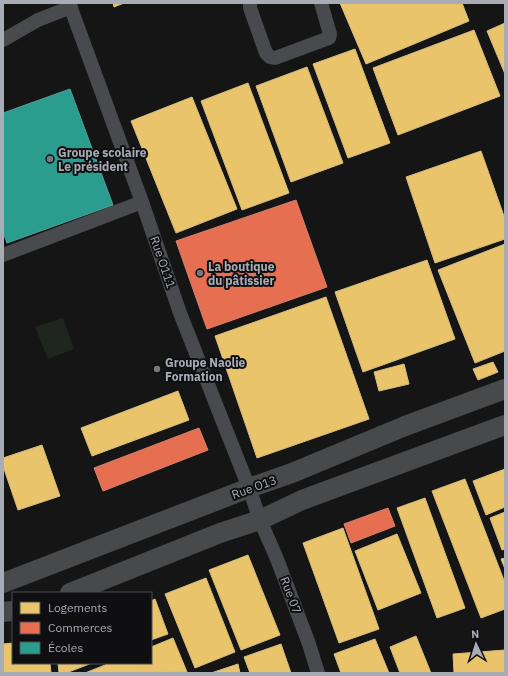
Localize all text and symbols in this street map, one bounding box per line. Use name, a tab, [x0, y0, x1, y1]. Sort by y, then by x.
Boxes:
place label: Groupe scolaire Le président	[58, 145, 147, 174]
marker: Groupe scolaire Le président	[45, 154, 55, 164]
street label: Rue O111	[147, 234, 179, 290]
place label: La boutique du pâtissier	[208, 259, 275, 288]
marker: La boutique du pâtissier	[195, 268, 205, 278]
place label: Groupe Naolie Formation	[165, 355, 246, 384]
marker: Groupe Naolie Formation	[152, 364, 162, 374]
street label: Rue O13	[229, 472, 279, 502]
street label: Rue 07	[277, 574, 305, 616]
legend	[12, 592, 152, 664]
text: Logements	[48, 600, 108, 615]
text: Commerces	[48, 620, 113, 635]
north arrow	[456, 624, 496, 664]
text: N	[471, 627, 480, 641]
text: Écoles	[48, 640, 83, 655]

